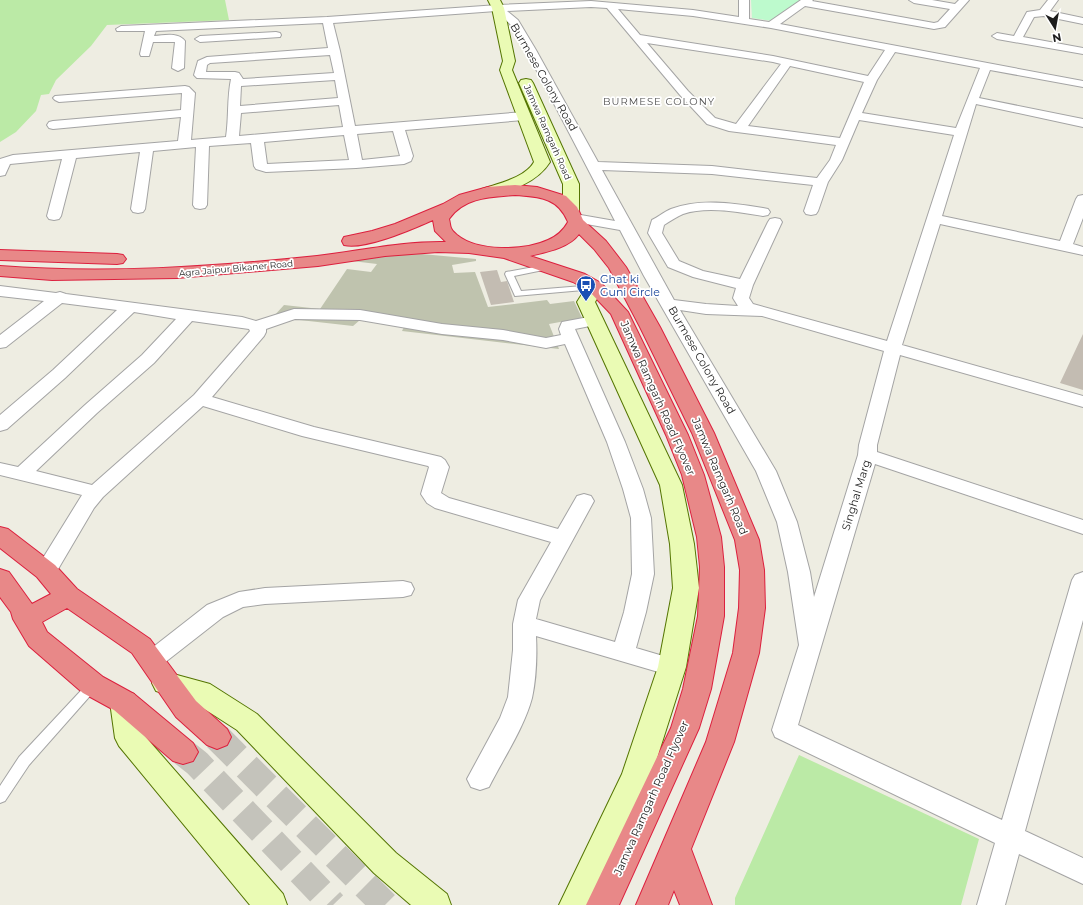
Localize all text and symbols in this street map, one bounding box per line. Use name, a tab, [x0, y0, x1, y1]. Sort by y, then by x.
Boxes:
north arrow	[1035, 8, 1075, 48]
street label: Burmese Colony Road	[507, 21, 581, 133]
text: N	[1051, 30, 1063, 46]
street label: Jamwa Ramgarh Road	[522, 82, 574, 181]
district label: BURMESE COLONY	[603, 95, 715, 108]
street label: Agra Jaipur Bikaner Road	[178, 258, 294, 278]
place label: Ghat ki Guni Circle	[600, 272, 660, 299]
bus stop icon: Ghat ki Guni Circle	[575, 274, 597, 302]
street label: Burmese Colony Road	[665, 304, 739, 416]
street label: Jamwa Ramgarh Road Flyover	[617, 317, 699, 478]
street label: Jamwa Ramgarh Road	[689, 414, 751, 537]
street label: Singhal Marg	[839, 458, 873, 532]
street label: Jamwa Ramgarh Road Flyover	[610, 718, 692, 879]

